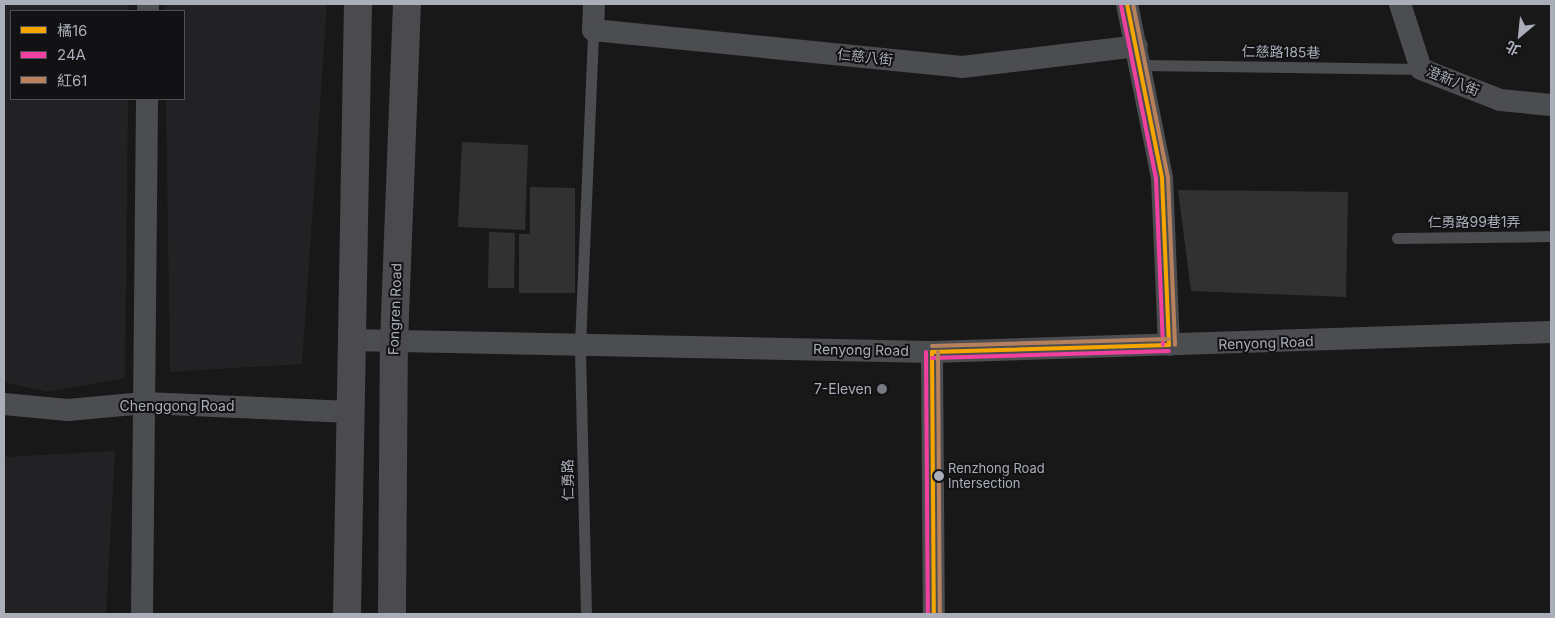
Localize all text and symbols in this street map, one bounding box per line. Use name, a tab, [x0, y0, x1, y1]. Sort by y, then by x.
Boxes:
legend	[10, 10, 185, 100]
north arrow	[1495, 10, 1545, 60]
text: 橘16	[57, 21, 87, 40]
text: 北	[1503, 38, 1523, 59]
street label: 仁慈路185巷	[1241, 43, 1321, 61]
text: 24A	[57, 45, 86, 64]
street label: 仁慈八街	[836, 46, 894, 68]
street label: 澄新八街	[1424, 63, 1482, 99]
text: 紅61	[57, 71, 87, 90]
street label: 仁勇路99巷1弄	[1427, 214, 1521, 230]
street label: Fongren Road	[385, 263, 405, 355]
street label: Renyong Road	[1218, 333, 1314, 353]
street label: Renyong Road	[813, 341, 909, 359]
place label: 7-Eleven	[814, 381, 872, 397]
marker: 7-Eleven	[876, 383, 888, 395]
street label: Chenggong Road	[119, 398, 235, 414]
street label: 仁勇路	[559, 459, 577, 501]
place label: Renzhong Road Intersection	[948, 461, 1045, 492]
marker: Renzhong Road Intersection	[934, 471, 944, 481]

